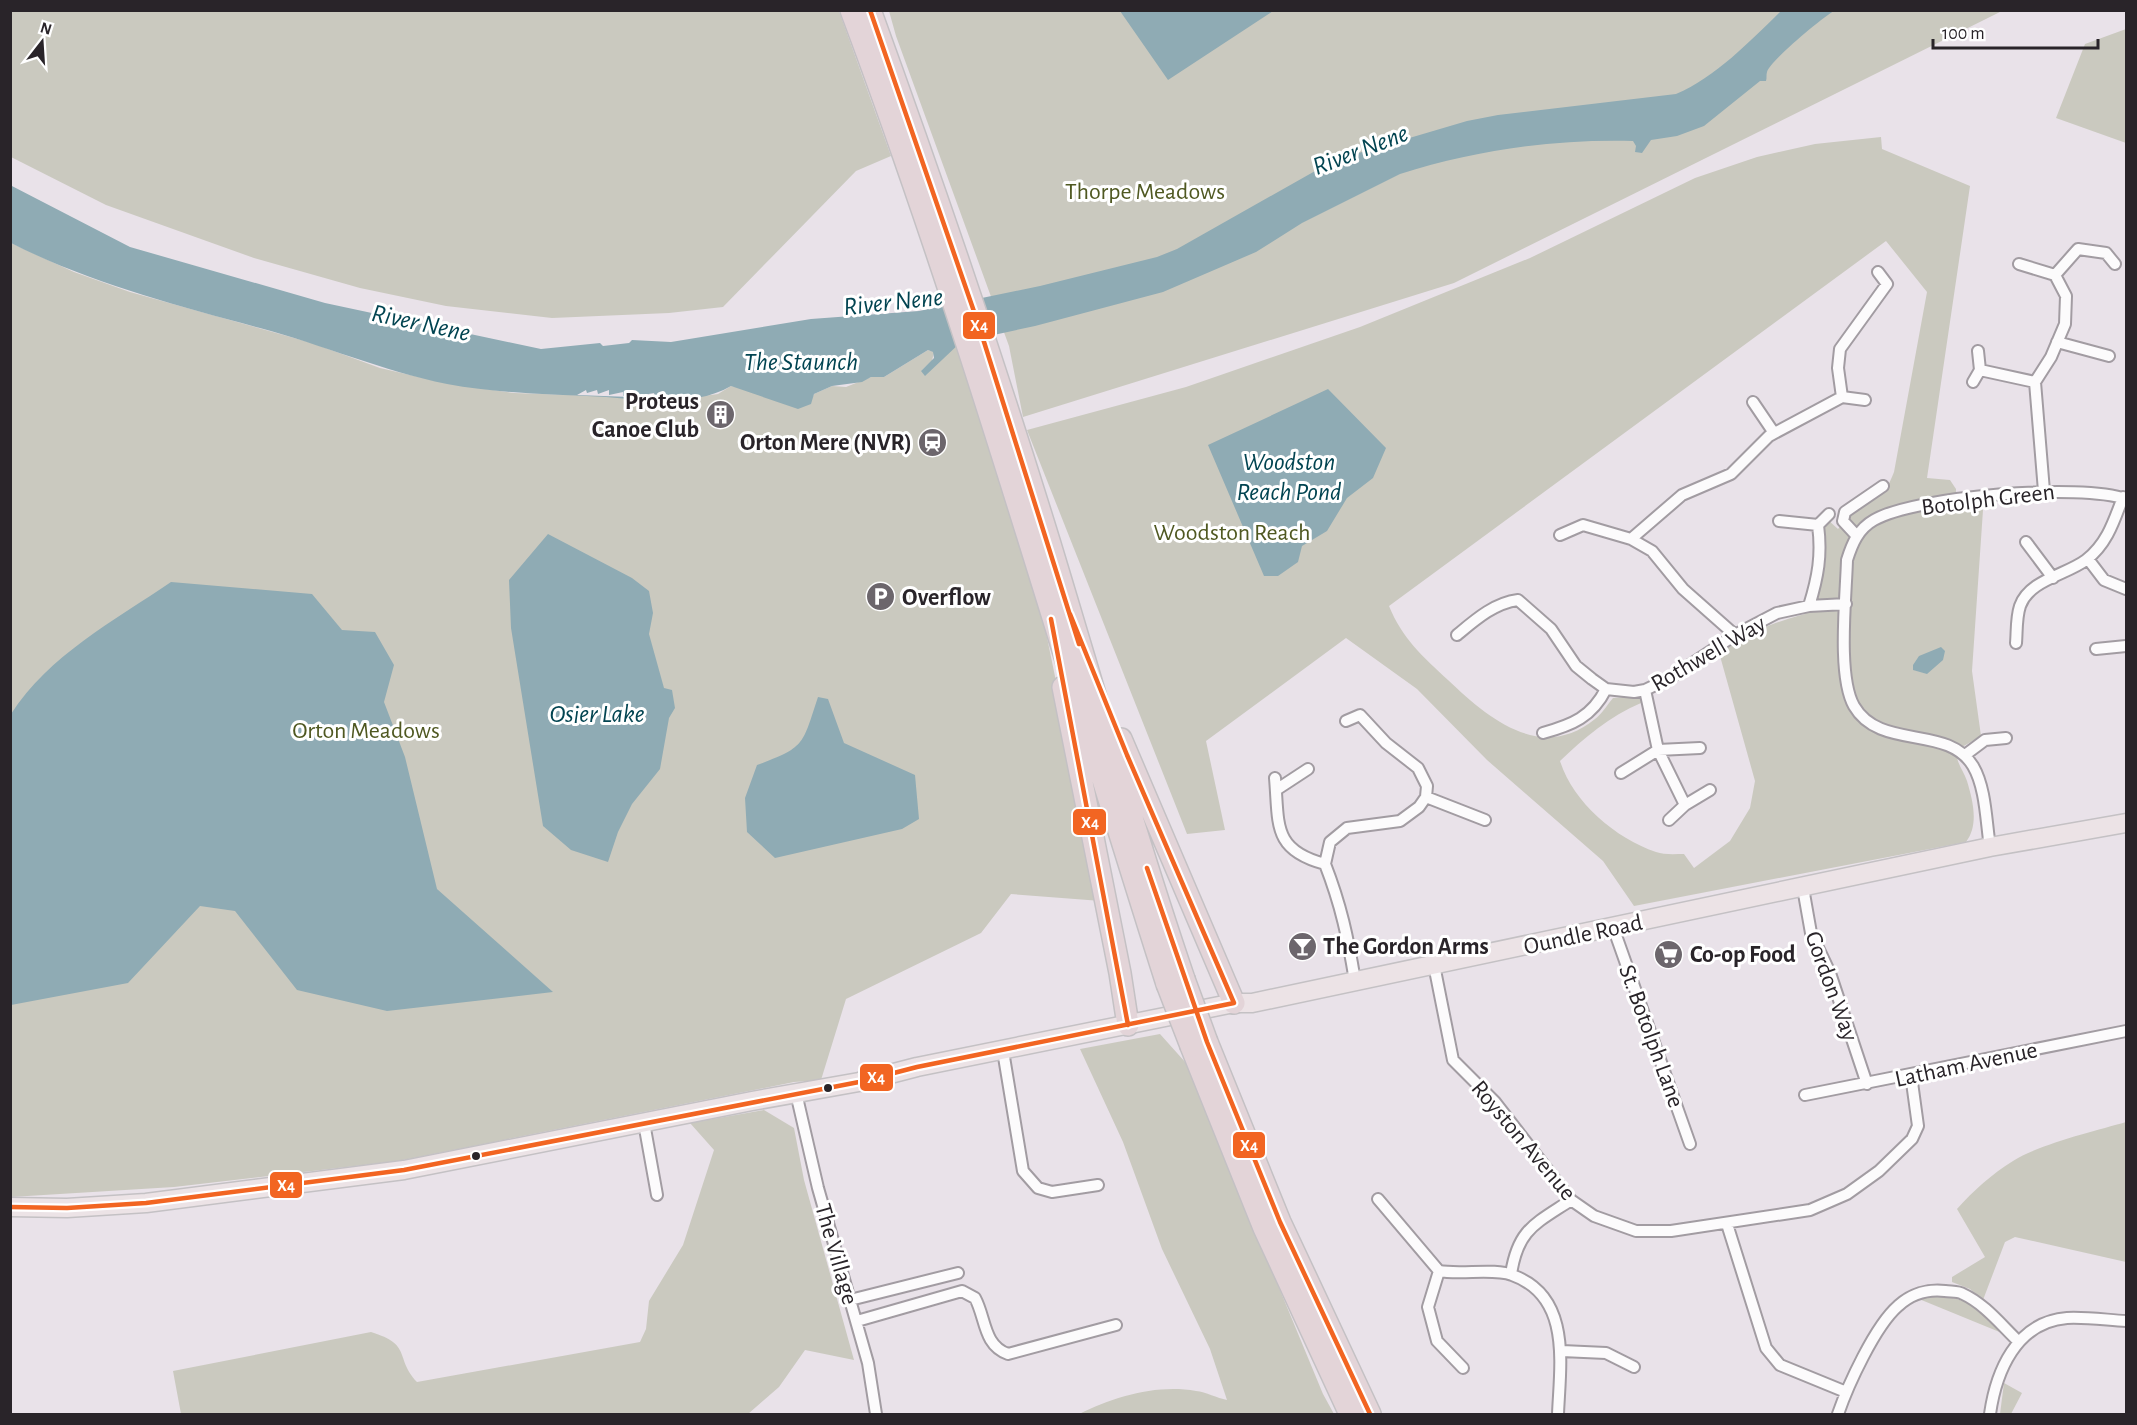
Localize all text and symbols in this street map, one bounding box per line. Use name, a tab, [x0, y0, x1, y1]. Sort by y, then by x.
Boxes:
north arrow	[12, 12, 72, 72]
scale bar	[1933, 12, 2098, 50]
text: N	[38, 19, 54, 38]
text: 100 m	[1942, 25, 1985, 43]
water label: River Nene	[1309, 120, 1412, 180]
park label: Thorpe Meadows	[1065, 180, 1225, 204]
water label: River Nene	[842, 284, 944, 320]
water label: River Nene	[369, 300, 473, 346]
line badge: X4	[962, 311, 996, 340]
text: X4	[970, 318, 988, 334]
water label: The Staunch	[744, 349, 858, 375]
place label: Proteus Canoe Club	[592, 390, 699, 442]
building icon: Proteus Canoe Club	[704, 399, 736, 431]
station icon: Orton Mere (NVR)	[917, 426, 949, 458]
place label: Orton Mere (NVR)	[740, 431, 912, 455]
water label: Woodston Reach Pond	[1236, 449, 1342, 505]
street label: Botolph Green	[1920, 480, 2056, 520]
park label: Woodston Reach	[1154, 521, 1310, 545]
parking icon: Overflow	[865, 581, 897, 613]
place label: Overflow	[902, 586, 991, 610]
street label: Rothwell Way	[1647, 612, 1770, 696]
water label: Osier Lake	[549, 701, 645, 727]
park label: Orton Meadows	[292, 719, 440, 743]
line badge: X4	[1072, 808, 1107, 836]
text: X4	[1081, 815, 1099, 831]
street label: Oundle Road	[1522, 911, 1645, 959]
street label: Gordon Way	[1800, 928, 1862, 1044]
bar icon: The Gordon Arms	[1286, 930, 1318, 962]
place label: The Gordon Arms	[1323, 935, 1489, 959]
supermarket icon: Co-op Food	[1653, 938, 1685, 970]
place label: Co-op Food	[1690, 943, 1796, 967]
street label: St. Botolph Lane	[1614, 962, 1688, 1111]
street label: Latham Avenue	[1893, 1038, 2040, 1092]
line badge: X4	[859, 1063, 894, 1092]
text: X4	[867, 1070, 885, 1086]
street label: Royston Avenue	[1466, 1076, 1580, 1205]
unlabelled marker	[822, 1082, 834, 1094]
line badge: X4	[1232, 1131, 1266, 1159]
text: X4	[1240, 1138, 1258, 1154]
unlabelled marker	[470, 1150, 482, 1162]
line badge: X4	[269, 1171, 303, 1199]
text: X4	[277, 1178, 295, 1194]
street label: The Village	[810, 1201, 862, 1308]

